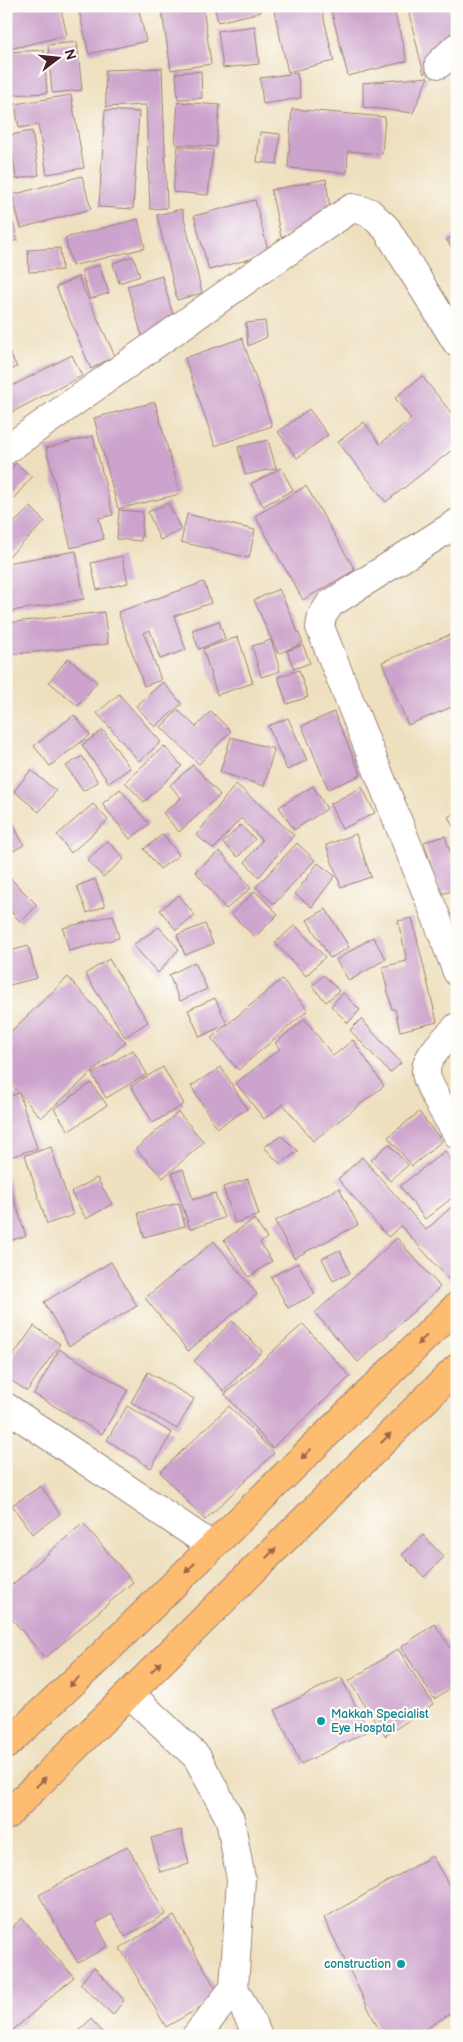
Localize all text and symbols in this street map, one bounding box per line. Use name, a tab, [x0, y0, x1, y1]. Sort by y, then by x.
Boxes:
north arrow	[32, 32, 82, 82]
text: N	[60, 47, 80, 62]
one-way arrow	[416, 1334, 428, 1346]
one-way arrow	[380, 1432, 392, 1444]
one-way arrow	[300, 1448, 312, 1460]
one-way arrow	[265, 1547, 277, 1559]
one-way arrow	[184, 1562, 196, 1574]
one-way arrow	[150, 1662, 162, 1674]
one-way arrow	[69, 1676, 81, 1688]
place label: Makkah Specialist Eye Hosptal	[331, 1707, 429, 1736]
marker: Makkah Specialist Eye Hosptal	[315, 1715, 327, 1727]
one-way arrow	[35, 1776, 47, 1788]
place label: construction	[324, 1957, 391, 1972]
marker: construction	[395, 1958, 407, 1970]

